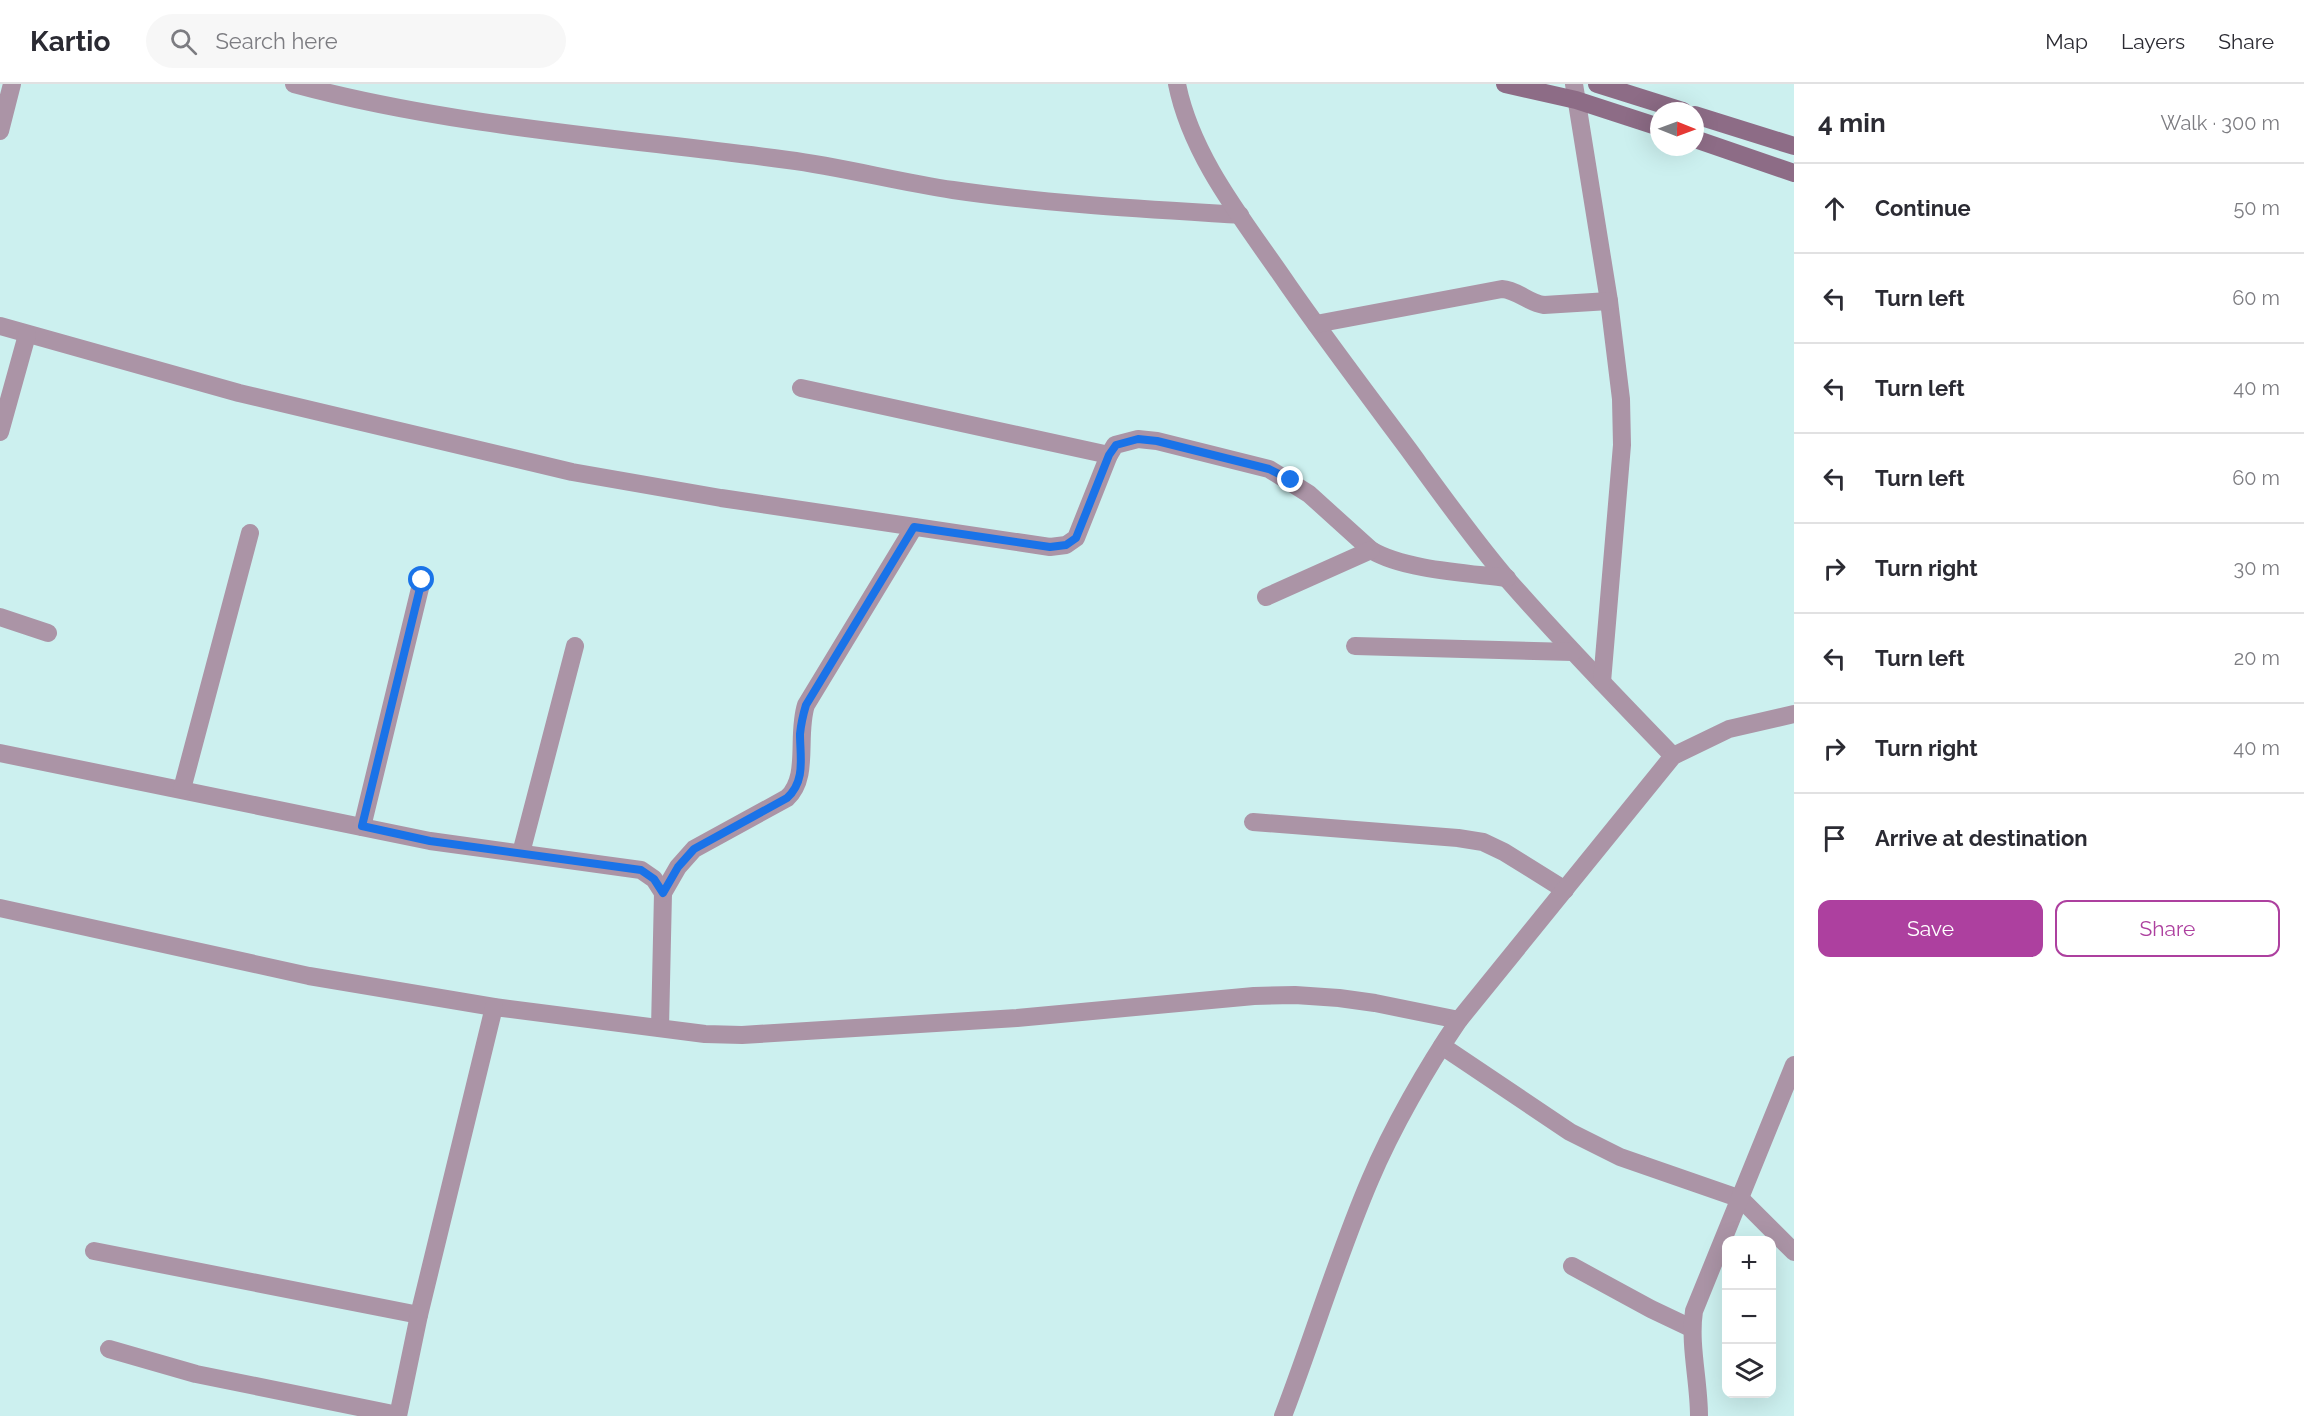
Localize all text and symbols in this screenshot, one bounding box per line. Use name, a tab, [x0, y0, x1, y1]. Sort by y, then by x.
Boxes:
search box	[146, 14, 566, 68]
text: Kartio	[30, 25, 110, 58]
icon: search	[167, 25, 200, 58]
text: Search here	[215, 28, 338, 54]
text: Map	[2045, 29, 2088, 54]
text: Layers	[2121, 29, 2185, 54]
text: Share	[2218, 29, 2274, 54]
north arrow	[1650, 102, 1704, 156]
text: 4 min	[1818, 108, 1886, 138]
text: Walk · 300 m	[2161, 111, 2280, 135]
icon: ahead	[1818, 192, 1851, 225]
text: Continue	[1875, 195, 1971, 221]
text: 50 m	[2233, 196, 2280, 220]
icon: left	[1818, 282, 1851, 315]
text: Turn left	[1875, 285, 1965, 311]
text: 60 m	[2232, 286, 2280, 310]
icon: left	[1818, 372, 1851, 405]
text: Turn left	[1875, 375, 1965, 401]
text: 40 m	[2233, 376, 2280, 400]
icon: left	[1818, 462, 1851, 495]
text: Turn left	[1875, 465, 1965, 491]
route end	[1277, 466, 1303, 492]
text: 60 m	[2232, 466, 2280, 490]
icon: right	[1818, 552, 1851, 585]
text: Turn right	[1875, 555, 1978, 581]
text: 30 m	[2234, 556, 2280, 580]
route start	[408, 566, 434, 592]
icon: left	[1818, 642, 1851, 675]
text: Turn left	[1875, 645, 1965, 671]
text: 20 m	[2234, 646, 2280, 670]
icon: right	[1818, 732, 1851, 765]
text: Turn right	[1875, 735, 1978, 761]
text: 40 m	[2233, 736, 2280, 760]
icon: arrive	[1818, 822, 1851, 855]
text: Arrive at destination	[1875, 825, 2088, 851]
button: Save	[1818, 900, 2043, 957]
button: Share	[2055, 900, 2280, 957]
map controls	[1722, 1236, 1776, 1398]
button: +	[1722, 1236, 1776, 1290]
button: −	[1722, 1290, 1776, 1344]
button: layers	[1722, 1344, 1776, 1398]

